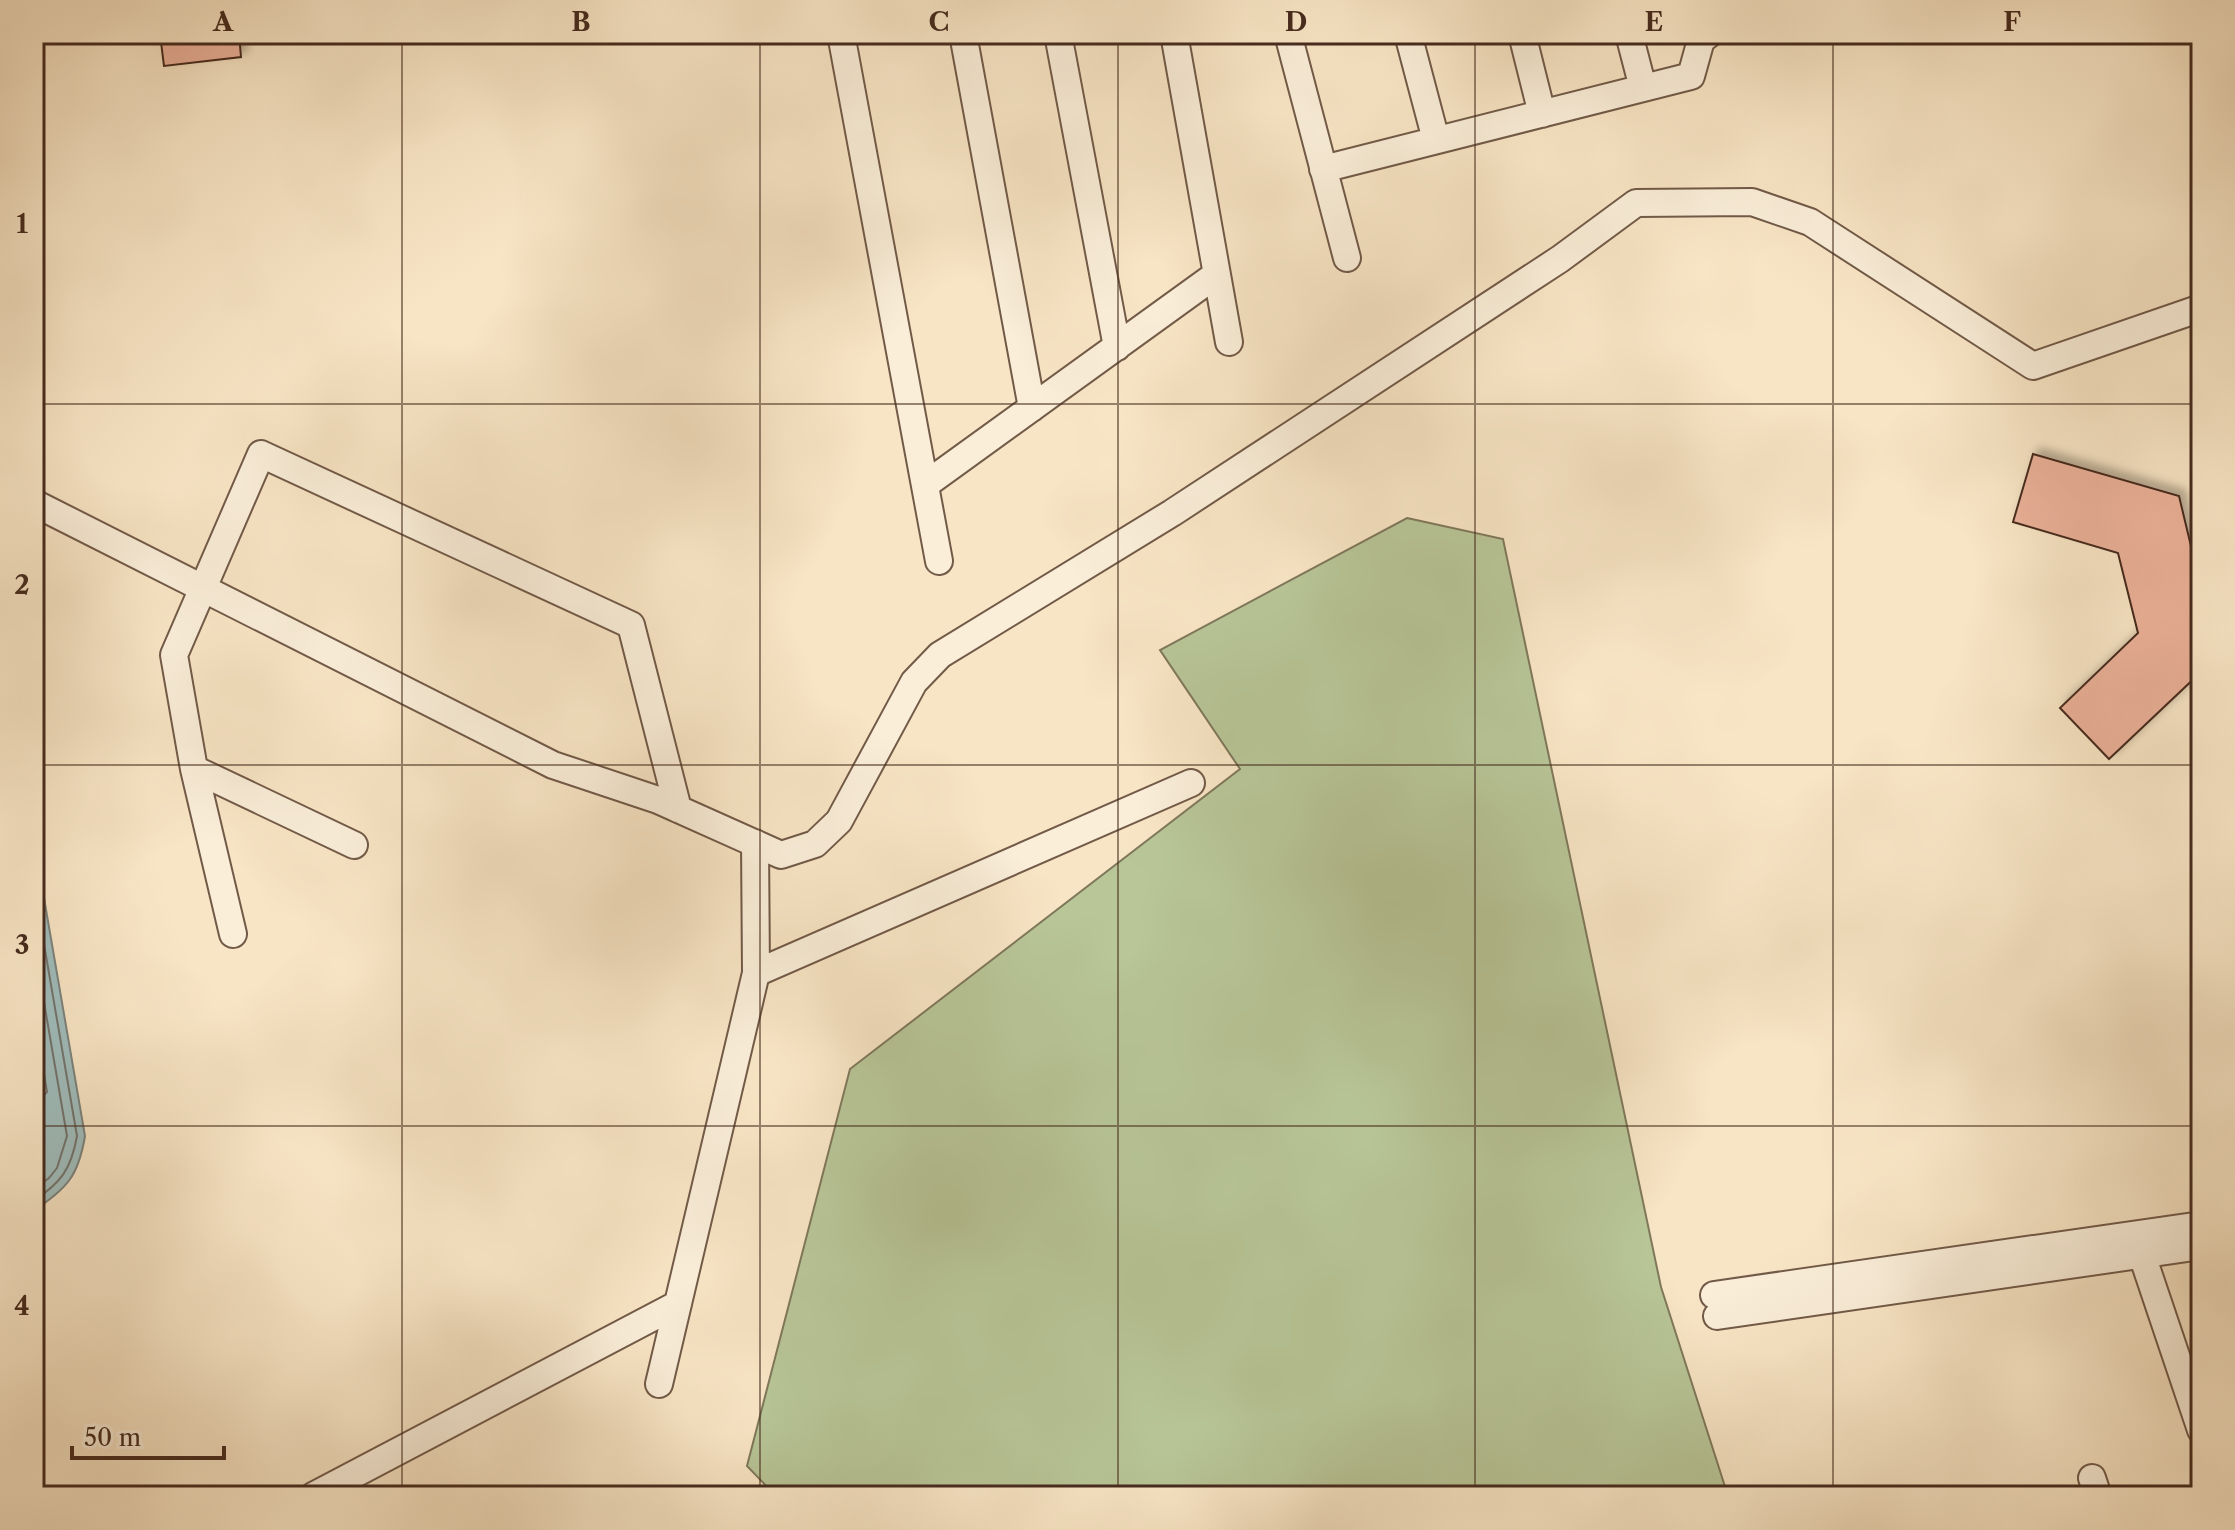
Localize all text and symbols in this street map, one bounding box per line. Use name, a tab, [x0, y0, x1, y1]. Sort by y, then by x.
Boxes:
text: A	[212, 6, 234, 38]
text: B	[571, 6, 591, 38]
text: C	[929, 6, 949, 38]
text: D	[1285, 6, 1307, 38]
text: E	[1645, 6, 1663, 38]
text: F	[2003, 6, 2021, 38]
text: 1	[16, 208, 28, 240]
text: 2	[14, 569, 30, 601]
text: 3	[15, 929, 29, 961]
text: 4	[14, 1290, 30, 1322]
scale bar	[72, 1410, 224, 1460]
text: 50 m	[84, 1423, 141, 1452]

